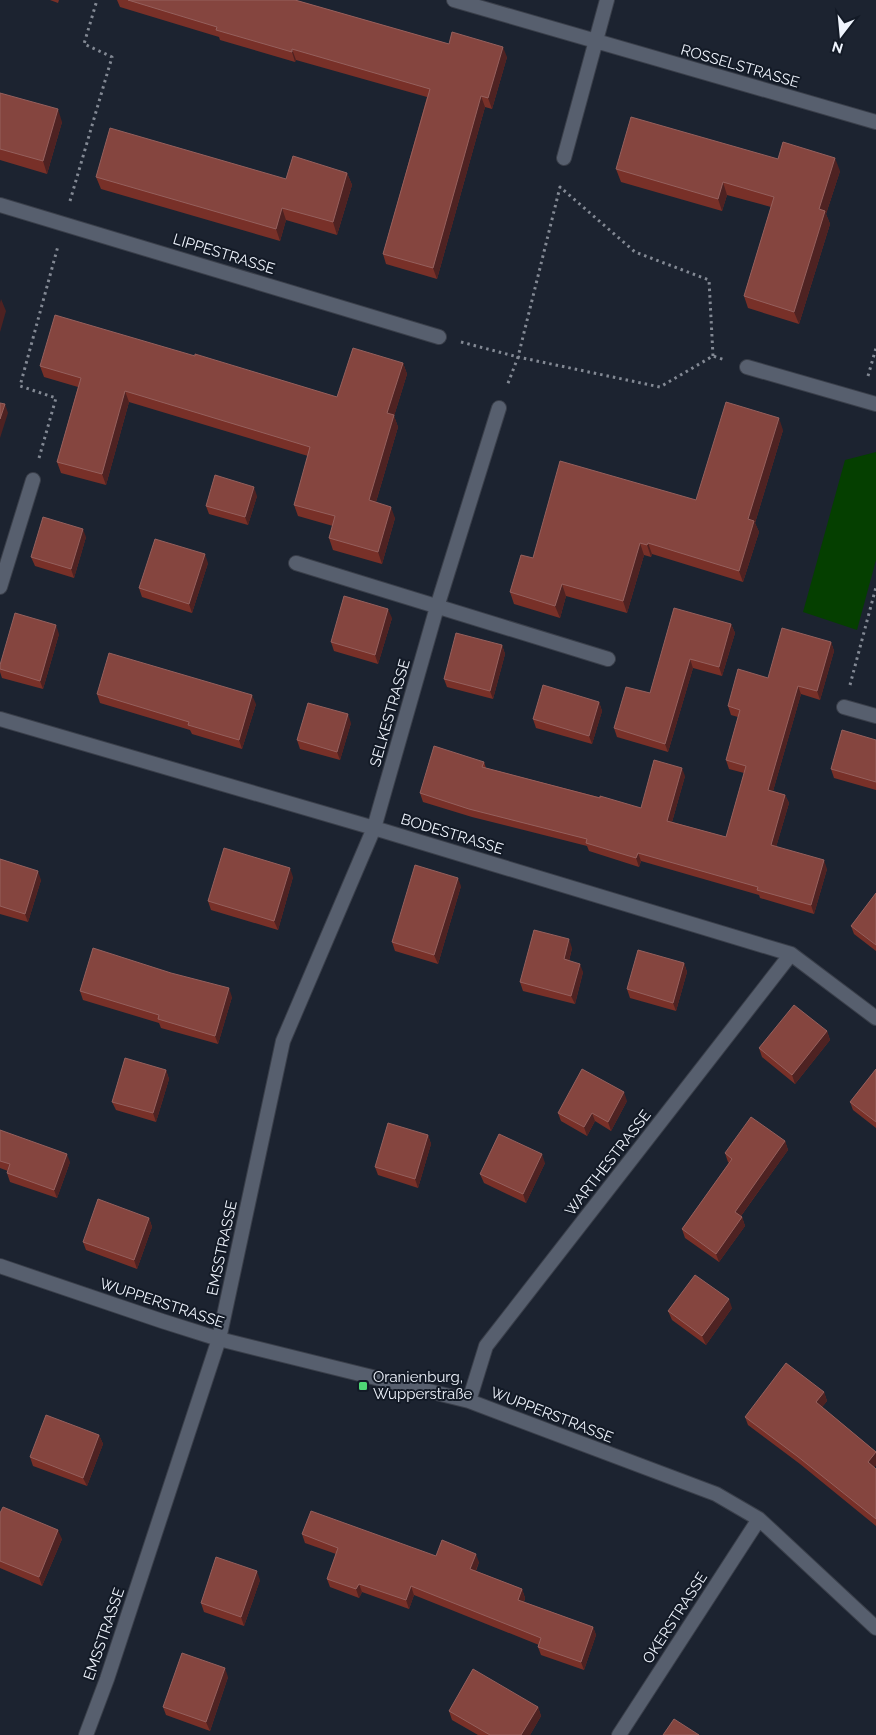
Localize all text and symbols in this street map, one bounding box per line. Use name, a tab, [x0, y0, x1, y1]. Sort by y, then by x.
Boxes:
north arrow	[816, 10, 866, 60]
text: N	[830, 38, 845, 57]
street label: ROSSELSTRASSE	[679, 40, 801, 92]
street label: LIPPESTRASSE	[171, 230, 277, 278]
street label: SELKESTRASSE	[366, 657, 414, 769]
street label: BODESTRASSE	[399, 810, 505, 858]
street label: WARTHESTRASSE	[561, 1107, 655, 1219]
street label: EMSSTRASSE	[203, 1199, 241, 1297]
street label: WUPPERSTRASSE	[97, 1274, 227, 1332]
place label: Oranienburg, Wupperstraße	[373, 1368, 473, 1403]
marker: Oranienburg, Wupperstraße	[357, 1380, 369, 1392]
street label: WUPPERSTRASSE	[488, 1383, 616, 1447]
street label: OKERSTRASSE	[639, 1569, 711, 1667]
street label: EMSSTRASSE	[80, 1585, 128, 1683]

